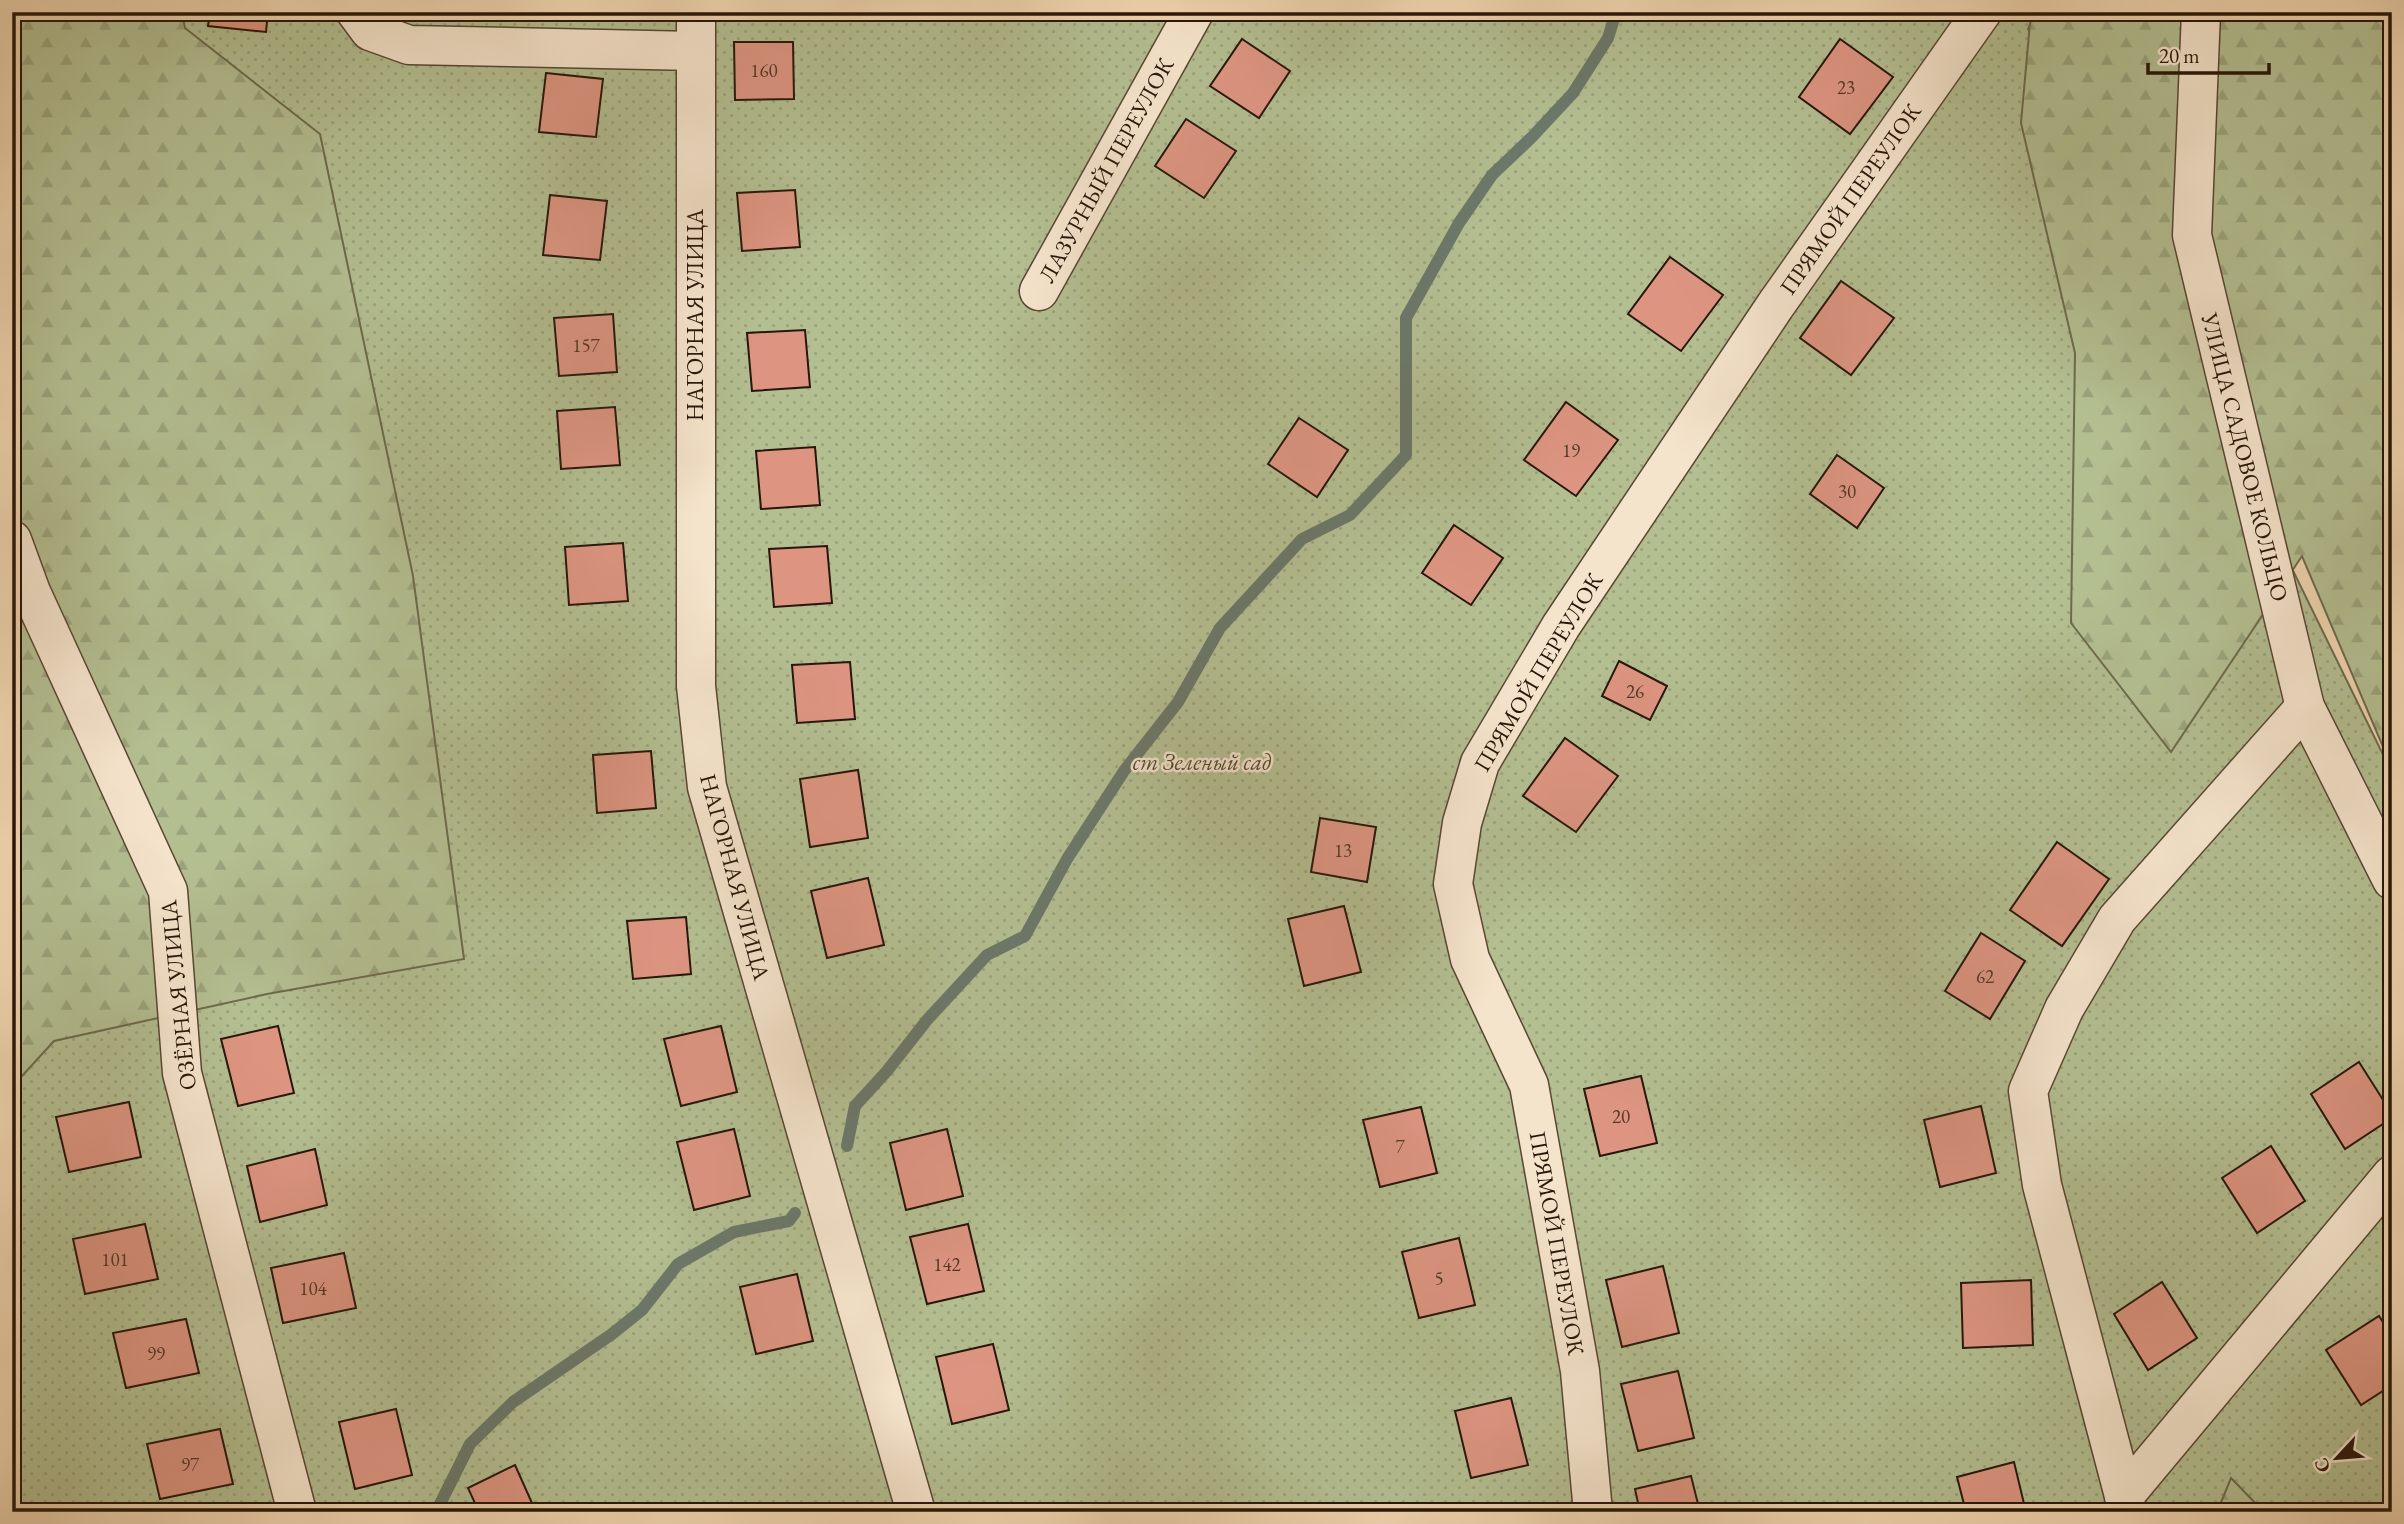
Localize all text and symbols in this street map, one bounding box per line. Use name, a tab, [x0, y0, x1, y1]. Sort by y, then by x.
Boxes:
scale bar	[2148, 32, 2269, 76]
text: 20 m	[2159, 42, 2200, 69]
street label: ЛАЗУРНЫЙ ПЕРЕУЛОК	[1032, 52, 1181, 288]
house number: 160	[750, 58, 778, 83]
house number: 23	[1837, 75, 1855, 100]
street label: ПРЯМОЙ ПЕРЕУЛОК	[1773, 97, 1928, 301]
street label: НАГОРНАЯ УЛИЦА	[680, 208, 710, 421]
street label: УЛИЦА САДОВОЕ КОЛЬЦО	[2194, 309, 2295, 604]
house number: 157	[572, 333, 601, 358]
house number: 19	[1562, 438, 1580, 463]
house number: 30	[1838, 479, 1856, 504]
street label: ПРЯМОЙ ПЕРЕУЛОК	[1467, 566, 1610, 777]
house number: 26	[1626, 679, 1644, 704]
park label: ст Зеленый сад	[1133, 747, 1272, 777]
street label: НАГОРНАЯ УЛИЦА	[693, 771, 777, 985]
house number: 13	[1334, 838, 1352, 863]
street label: ОЗЁРНАЯ УЛИЦА	[153, 897, 203, 1092]
house number: 62	[1976, 964, 1994, 989]
house number: 20	[1612, 1104, 1630, 1129]
street label: ПРЯМОЙ ПЕРЕУЛОК	[1523, 1129, 1592, 1358]
house number: 7	[1395, 1134, 1405, 1159]
house number: 101	[101, 1247, 129, 1272]
house number: 142	[933, 1252, 961, 1277]
house number: 5	[1434, 1266, 1444, 1291]
house number: 104	[299, 1276, 328, 1301]
house number: 99	[147, 1341, 165, 1366]
north arrow	[2302, 1422, 2372, 1492]
house number: 97	[181, 1452, 200, 1477]
text: С	[2308, 1454, 2336, 1477]

